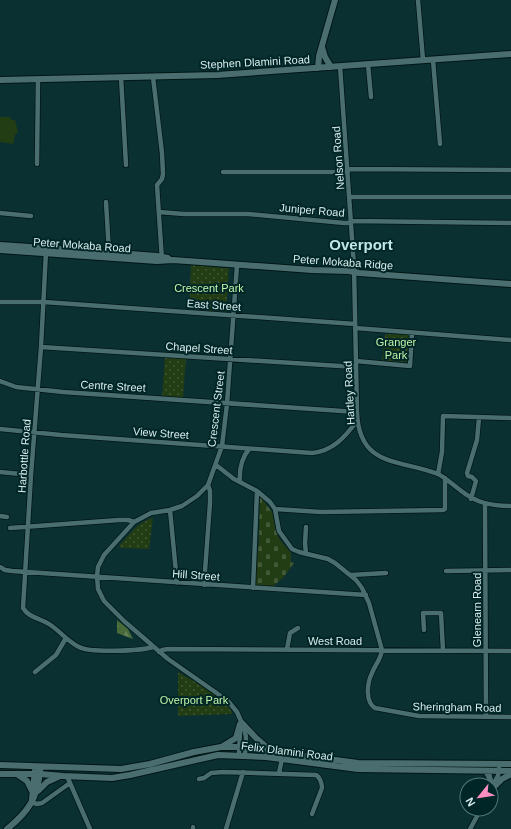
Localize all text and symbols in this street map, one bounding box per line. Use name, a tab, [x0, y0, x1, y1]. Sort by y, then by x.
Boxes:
street label: Stephen Dlamini Road	[200, 53, 310, 71]
street label: Nelson Road	[330, 126, 346, 190]
street label: Juniper Road	[279, 201, 345, 219]
street label: Peter Mokaba Road	[33, 236, 131, 254]
district label: Overport	[329, 236, 393, 253]
street label: Peter Mokaba Ridge	[293, 253, 393, 271]
park label: Crescent Park	[174, 282, 244, 294]
street label: East Street	[186, 297, 242, 313]
park label: Granger Park	[376, 336, 417, 361]
street label: Chapel Street	[165, 340, 233, 356]
street label: Hartley Road	[341, 361, 357, 425]
street label: Crescent Street	[205, 370, 227, 448]
street label: Centre Street	[80, 378, 146, 394]
street label: Harbottle Road	[15, 419, 33, 493]
street label: View Street	[133, 425, 189, 441]
street label: Hill Street	[172, 567, 220, 583]
street label: Glenearn Road	[471, 573, 483, 647]
street label: West Road	[308, 635, 362, 647]
park label: Overport Park	[160, 694, 229, 706]
street label: Sheringham Road	[413, 700, 501, 714]
street label: Felix Dlamini Road	[240, 739, 334, 763]
north arrow	[459, 777, 499, 817]
text: N	[463, 796, 478, 808]

